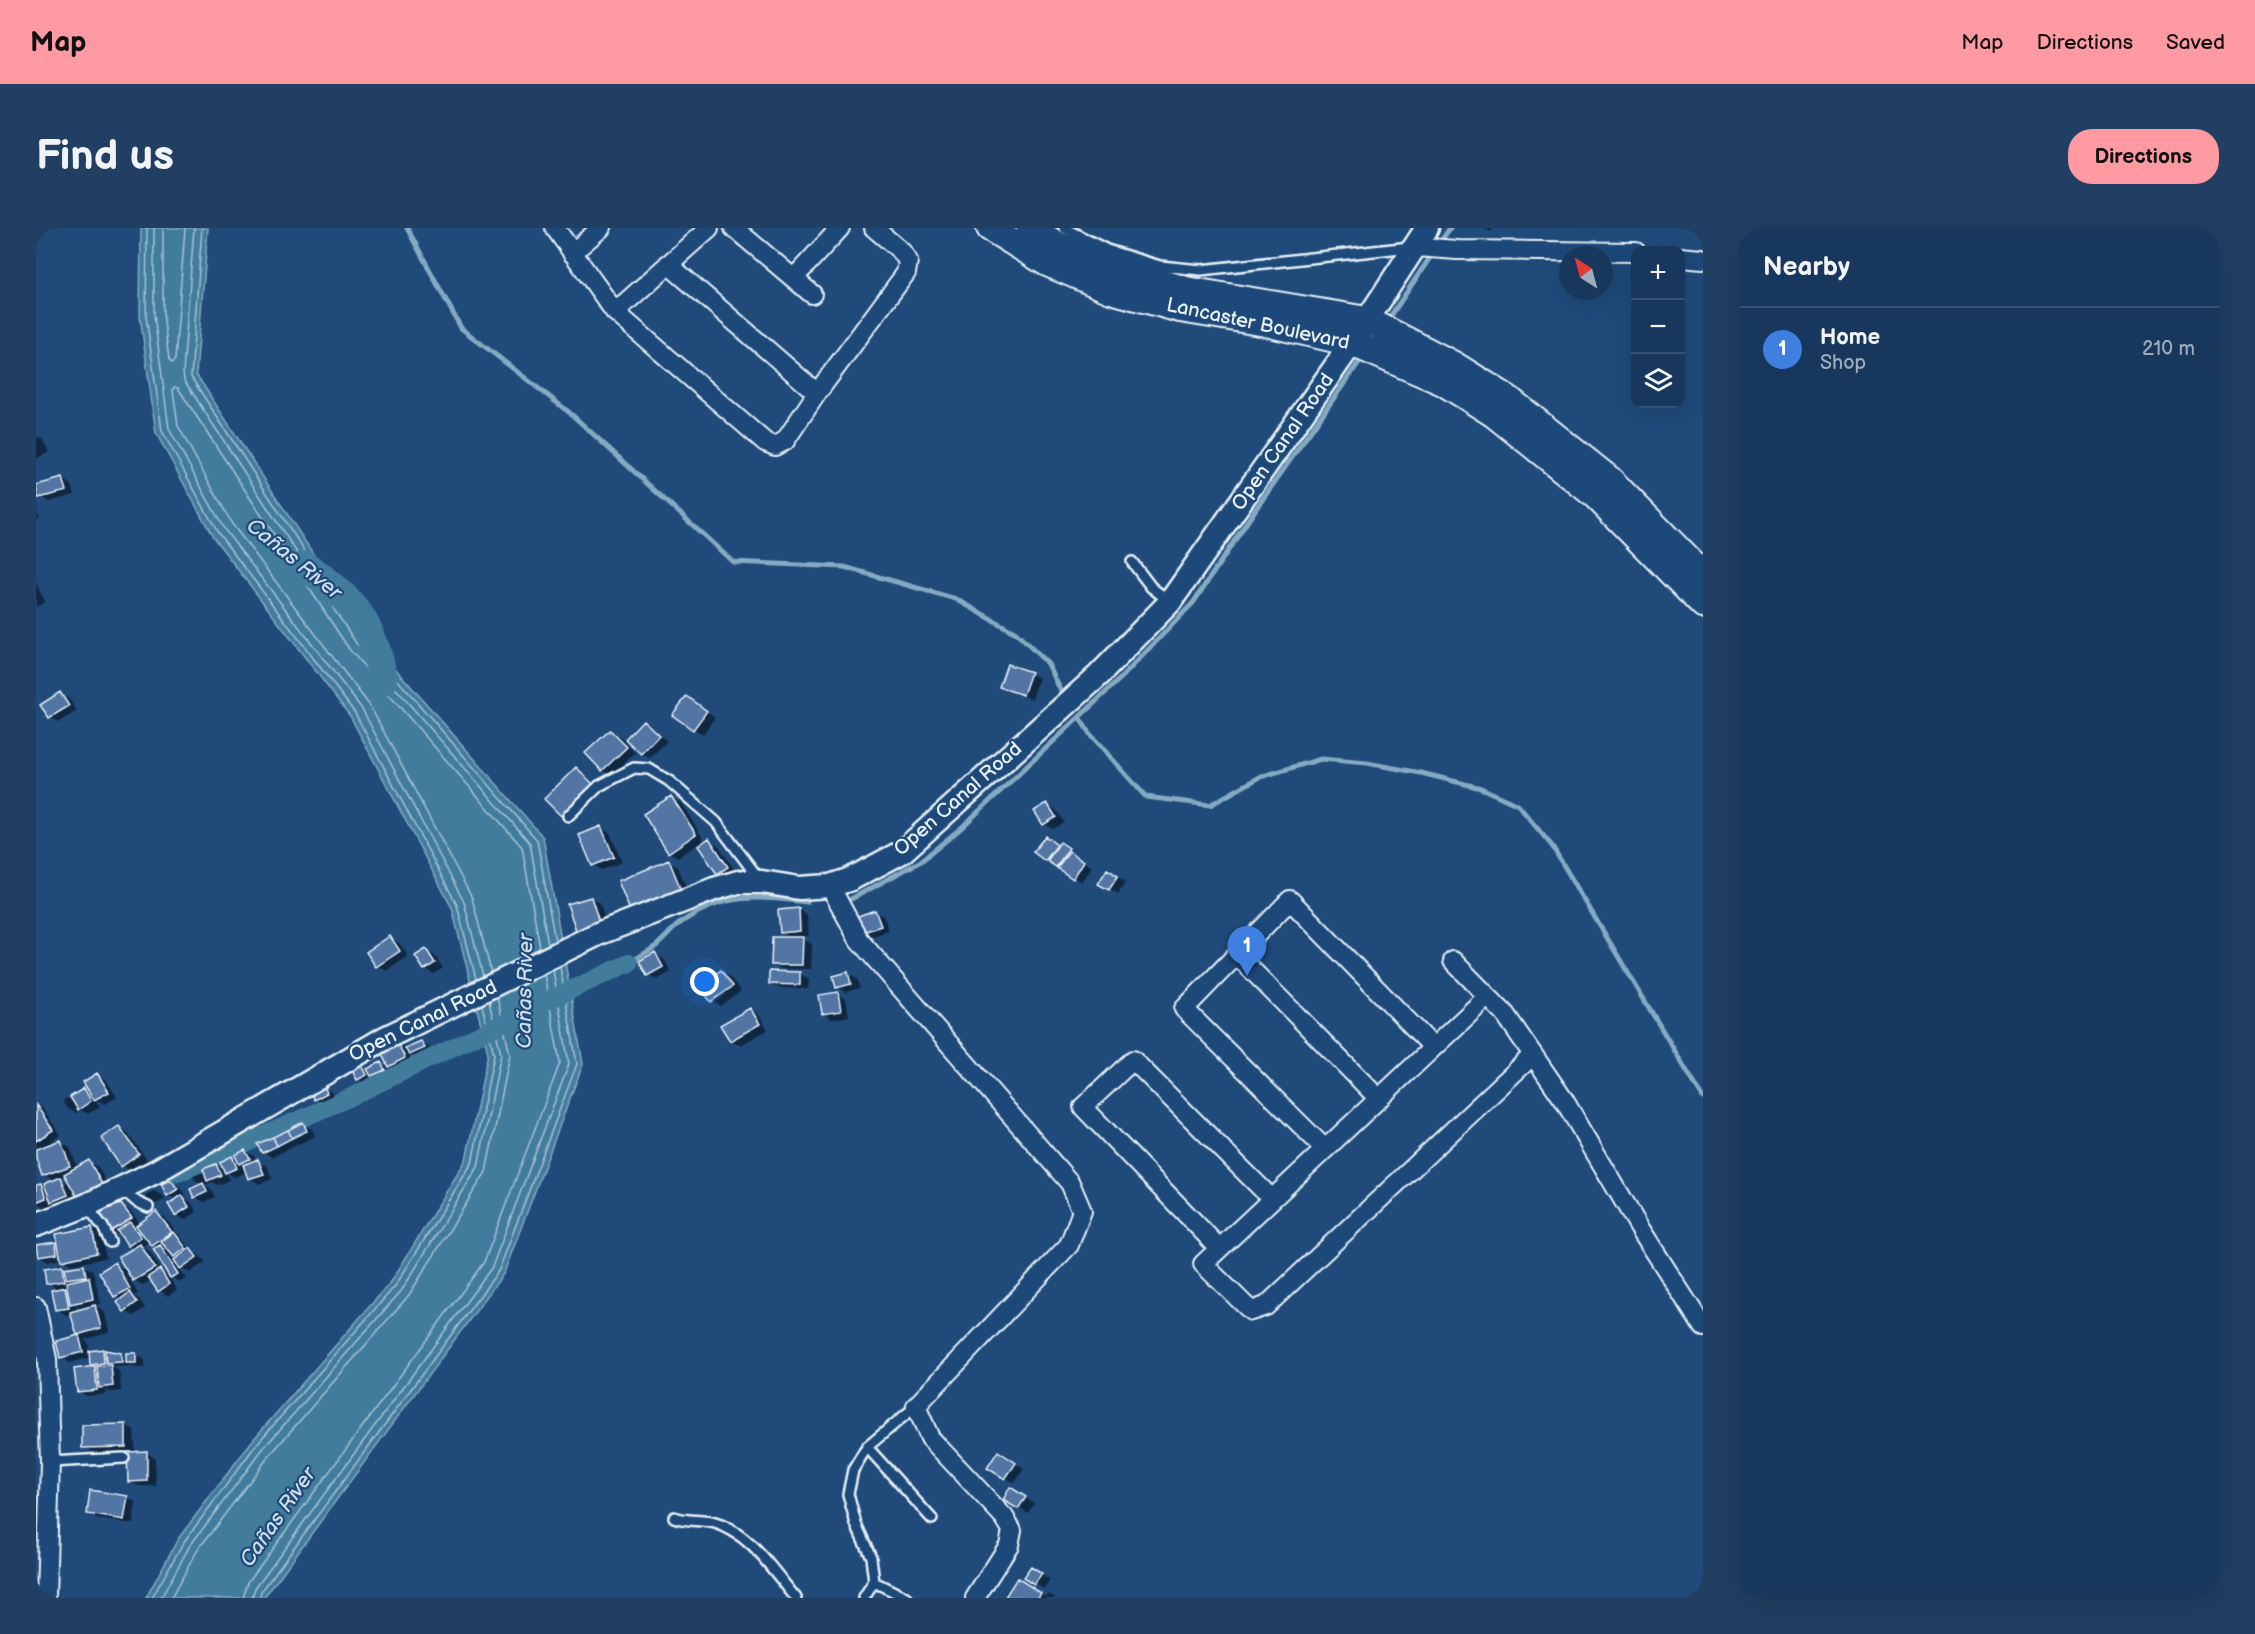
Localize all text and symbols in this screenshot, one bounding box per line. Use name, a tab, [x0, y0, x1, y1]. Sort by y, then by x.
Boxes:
text: Map	[30, 26, 86, 59]
text: Map	[1961, 30, 2004, 55]
text: Directions	[2037, 30, 2133, 55]
text: Saved	[2166, 30, 2225, 55]
button: Directions	[2068, 129, 2219, 184]
text: Find us	[36, 131, 174, 182]
north arrow	[1559, 246, 1613, 300]
map controls	[1631, 246, 1685, 408]
button: +	[1631, 246, 1685, 300]
text: Nearby	[1763, 252, 1850, 283]
street label: Lancaster Boulevard	[1164, 293, 1352, 355]
button: −	[1631, 300, 1685, 354]
text: Home	[1820, 324, 1880, 351]
text: 1	[1778, 337, 1787, 361]
text: 210 m	[2142, 337, 2195, 361]
text: Shop	[1820, 351, 1866, 375]
button: layers	[1631, 354, 1685, 408]
street label: Open Canal Road	[1227, 369, 1339, 515]
water label: Cañas River	[241, 513, 348, 606]
street label: Open Canal Road	[889, 737, 1027, 861]
pin: 1	[1228, 926, 1266, 976]
water label: Cañas River	[511, 932, 539, 1049]
your location	[690, 967, 719, 996]
street label: Open Canal Road	[345, 975, 501, 1067]
water label: Cañas River	[235, 1462, 322, 1571]

